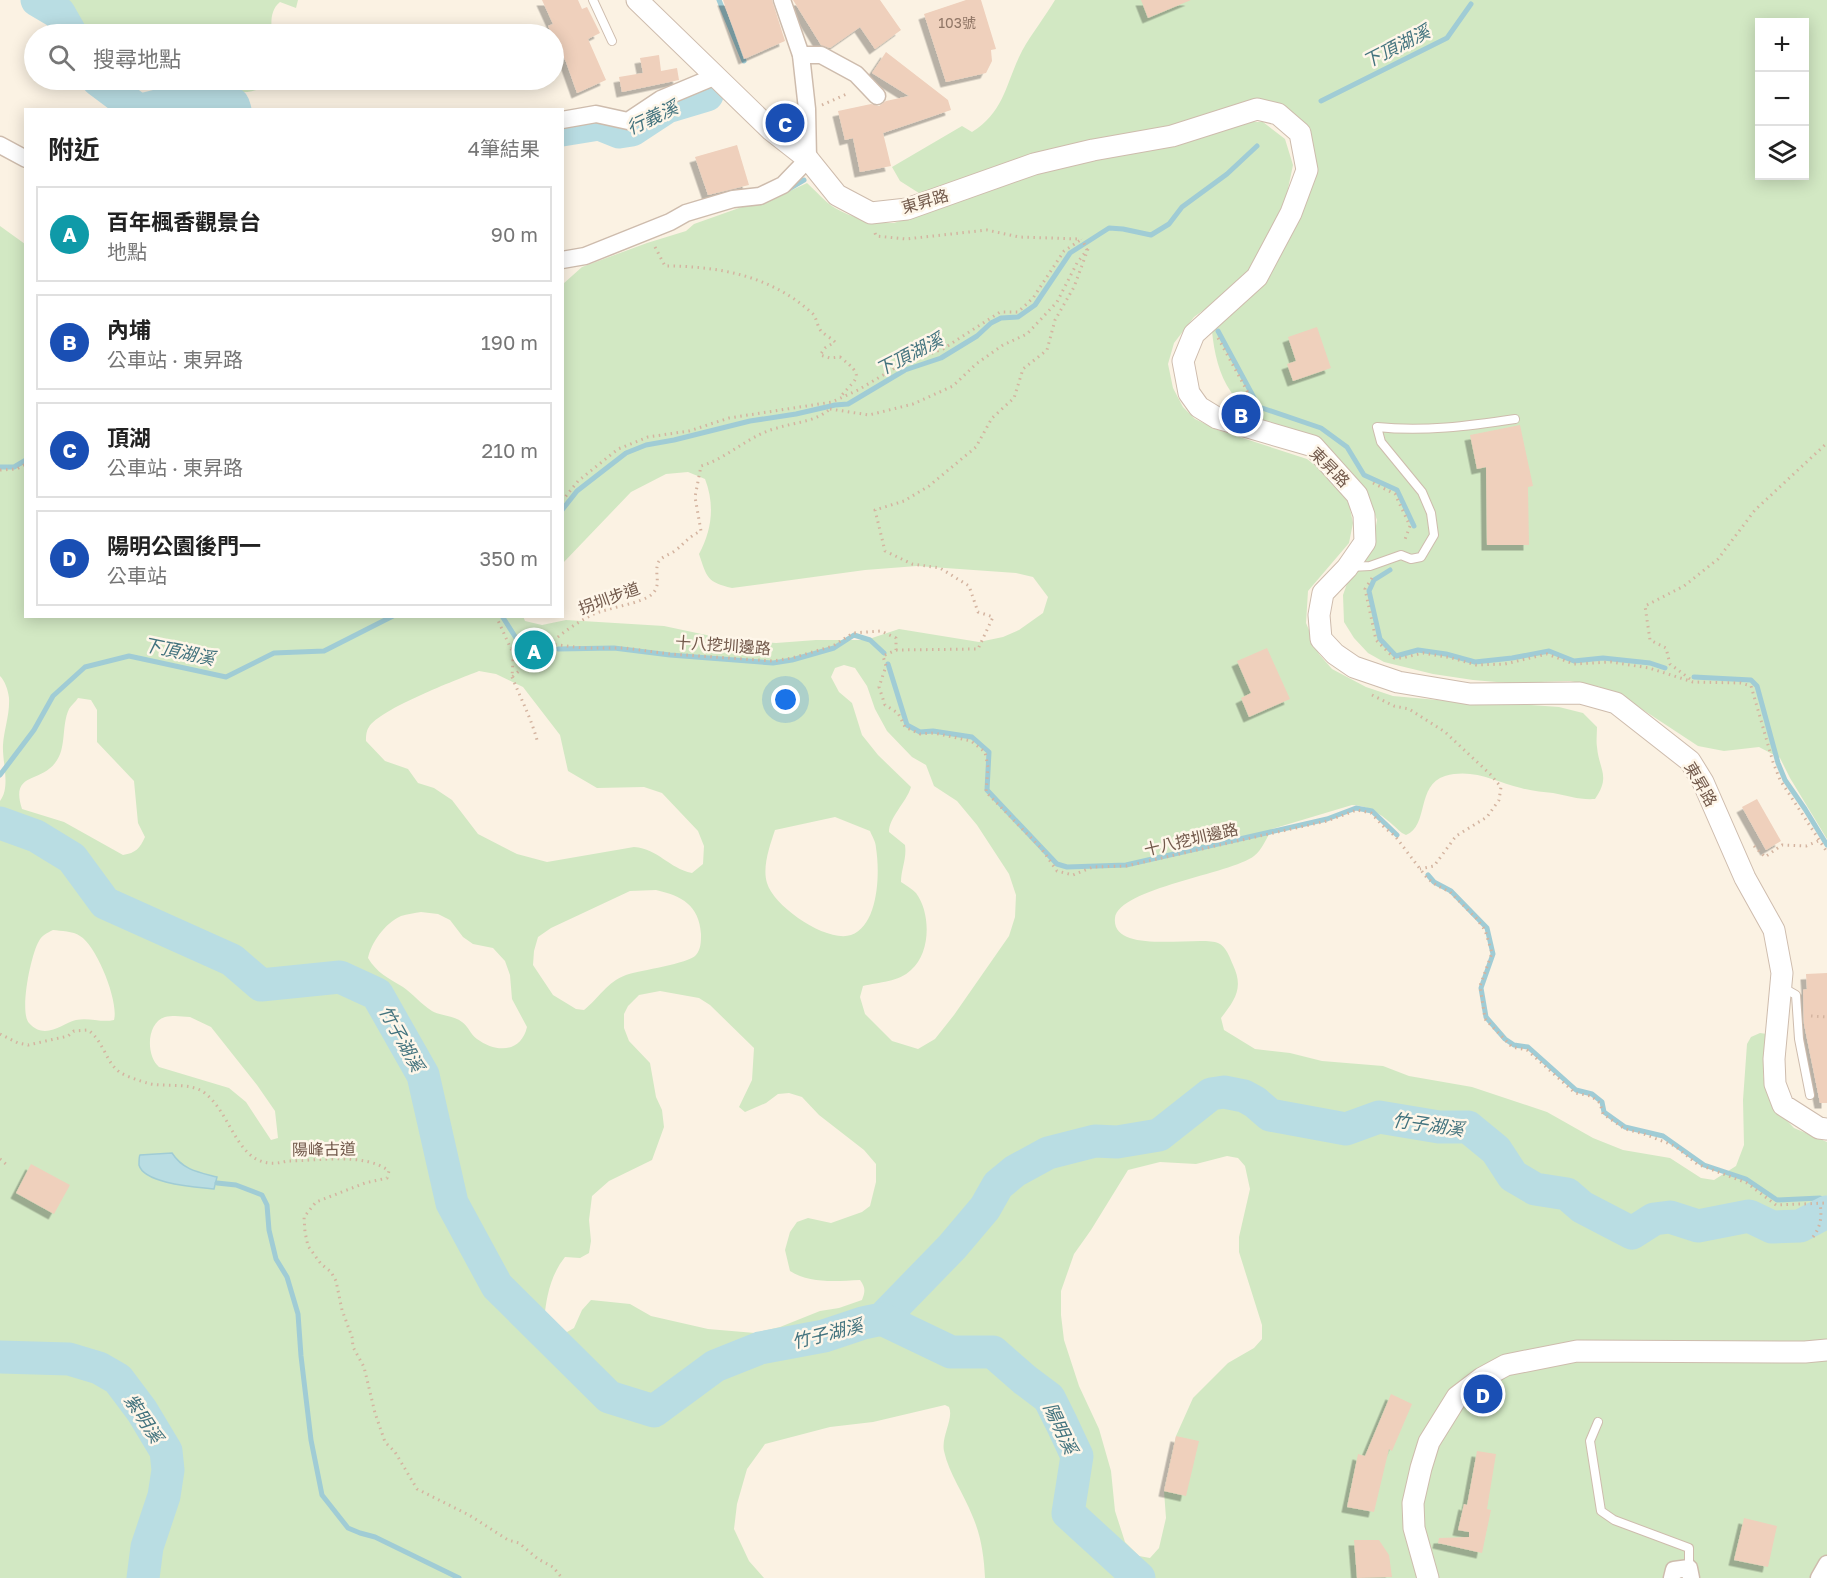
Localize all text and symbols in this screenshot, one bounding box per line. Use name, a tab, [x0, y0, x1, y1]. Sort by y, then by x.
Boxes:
house number: 103號	[938, 14, 976, 31]
water label: 下頂湖溪	[1359, 18, 1436, 72]
map controls	[1755, 18, 1809, 180]
button: +	[1755, 18, 1809, 72]
search box	[24, 24, 564, 90]
icon: search	[45, 41, 78, 74]
text: 搜尋地點	[93, 45, 181, 72]
button: −	[1755, 72, 1809, 126]
water label: 行義溪	[623, 94, 684, 138]
pin: C	[766, 100, 804, 146]
button: layers	[1755, 126, 1809, 180]
text: 附近	[48, 134, 100, 165]
text: 4筆結果	[468, 136, 540, 160]
street label: 東昇路	[899, 185, 951, 217]
text: 百年楓香觀景台	[107, 208, 261, 235]
text: A	[62, 222, 77, 246]
text: 90 m	[491, 222, 538, 246]
text: 地點	[107, 239, 147, 263]
text: 內埔	[107, 316, 151, 343]
water label: 下頂湖溪	[872, 326, 949, 380]
text: B	[62, 330, 77, 354]
text: 190 m	[481, 330, 538, 354]
text: 公車站 · 東昇路	[107, 347, 243, 371]
pin: B	[1222, 392, 1260, 436]
text: 頂湖	[107, 424, 151, 451]
text: C	[62, 438, 77, 462]
text: 210 m	[482, 438, 538, 462]
street label: 東昇路	[1306, 443, 1354, 491]
text: 公車站 · 東昇路	[107, 455, 243, 479]
text: 陽明公園後門一	[107, 532, 261, 559]
text: D	[62, 546, 77, 570]
text: 350 m	[480, 546, 538, 570]
text: 公車站	[107, 563, 167, 587]
street label: 拐圳步道	[576, 578, 642, 618]
pin: A	[514, 628, 554, 672]
street label: 十八挖圳邊路	[674, 632, 772, 658]
water label: 下頂湖溪	[141, 633, 219, 670]
your location	[771, 685, 800, 714]
street label: 東昇路	[1680, 758, 1722, 810]
street label: 十八挖圳邊路	[1142, 818, 1240, 860]
water label: 竹子湖溪	[375, 1001, 431, 1077]
water label: 竹子湖溪	[1391, 1108, 1468, 1140]
street label: 陽峰古道	[292, 1138, 356, 1160]
water label: 竹子湖溪	[789, 1313, 868, 1352]
pin: D	[1464, 1372, 1502, 1416]
water label: 紫明溪	[120, 1389, 170, 1449]
water label: 陽明溪	[1040, 1399, 1084, 1460]

